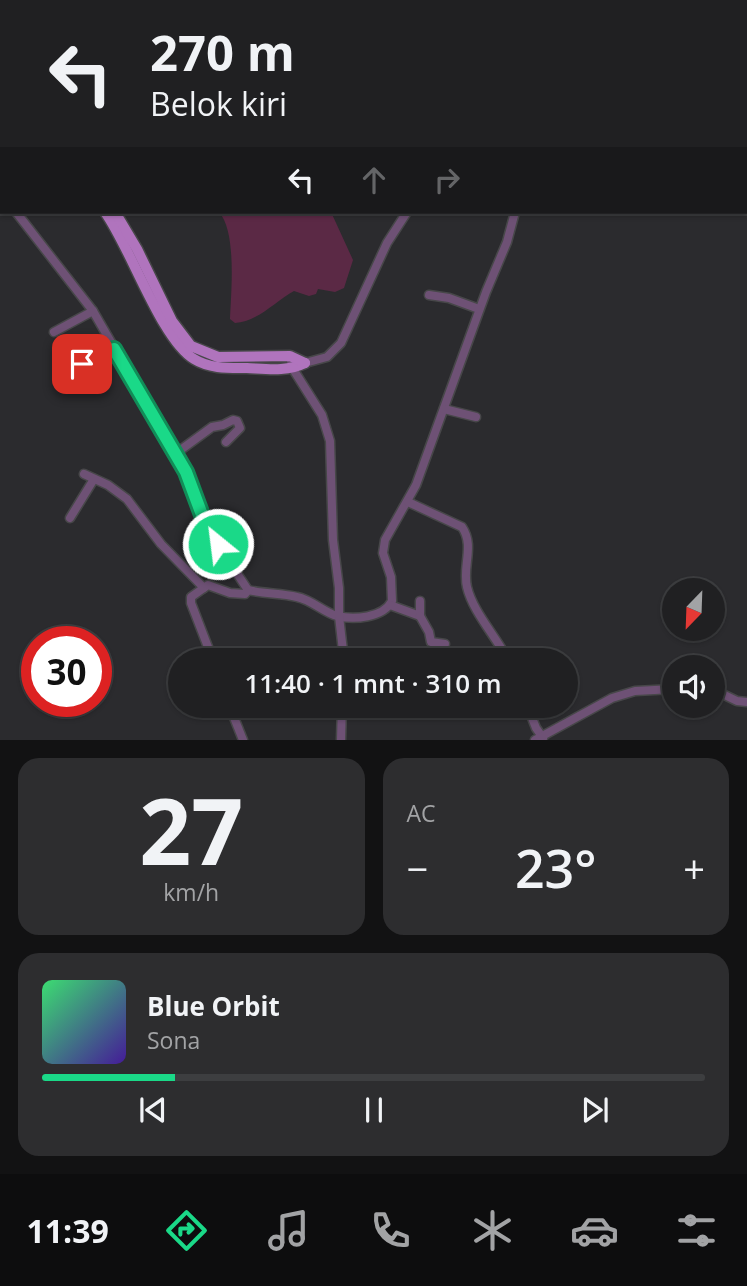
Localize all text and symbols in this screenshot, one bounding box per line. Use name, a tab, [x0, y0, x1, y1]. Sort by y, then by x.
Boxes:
text: 270 m	[150, 19, 295, 85]
icon: left	[35, 28, 126, 119]
text: Belok kiri	[150, 82, 287, 125]
icon: left	[282, 161, 320, 199]
icon: ahead	[355, 161, 393, 199]
icon: right	[428, 161, 466, 199]
pin	[52, 334, 112, 394]
icon: arrive	[63, 345, 101, 383]
position arrow	[181, 507, 255, 581]
north arrow	[662, 578, 724, 640]
map controls	[662, 578, 725, 718]
speed limit sign: 30	[21, 626, 112, 717]
button: sound	[662, 655, 725, 718]
text: 11:40 · 1 mnt · 310 m	[244, 665, 502, 701]
text: 27	[139, 768, 243, 892]
text: AC	[407, 797, 436, 829]
text: 23°	[515, 832, 597, 903]
text: −	[407, 842, 428, 894]
text: +	[683, 842, 705, 894]
text: km/h	[163, 876, 219, 908]
text: Blue Orbit	[147, 988, 280, 1024]
text: Sona	[147, 1024, 200, 1056]
icon: previous	[134, 1091, 172, 1129]
icon: pause	[355, 1091, 393, 1129]
icon: next	[576, 1091, 614, 1129]
icon: directions	[162, 1206, 211, 1255]
icon: music	[264, 1206, 313, 1255]
icon: phone	[366, 1206, 415, 1255]
icon: climate	[468, 1206, 517, 1255]
icon: car	[570, 1206, 619, 1255]
icon: filters	[672, 1206, 721, 1255]
text: 11:39	[26, 1209, 109, 1252]

